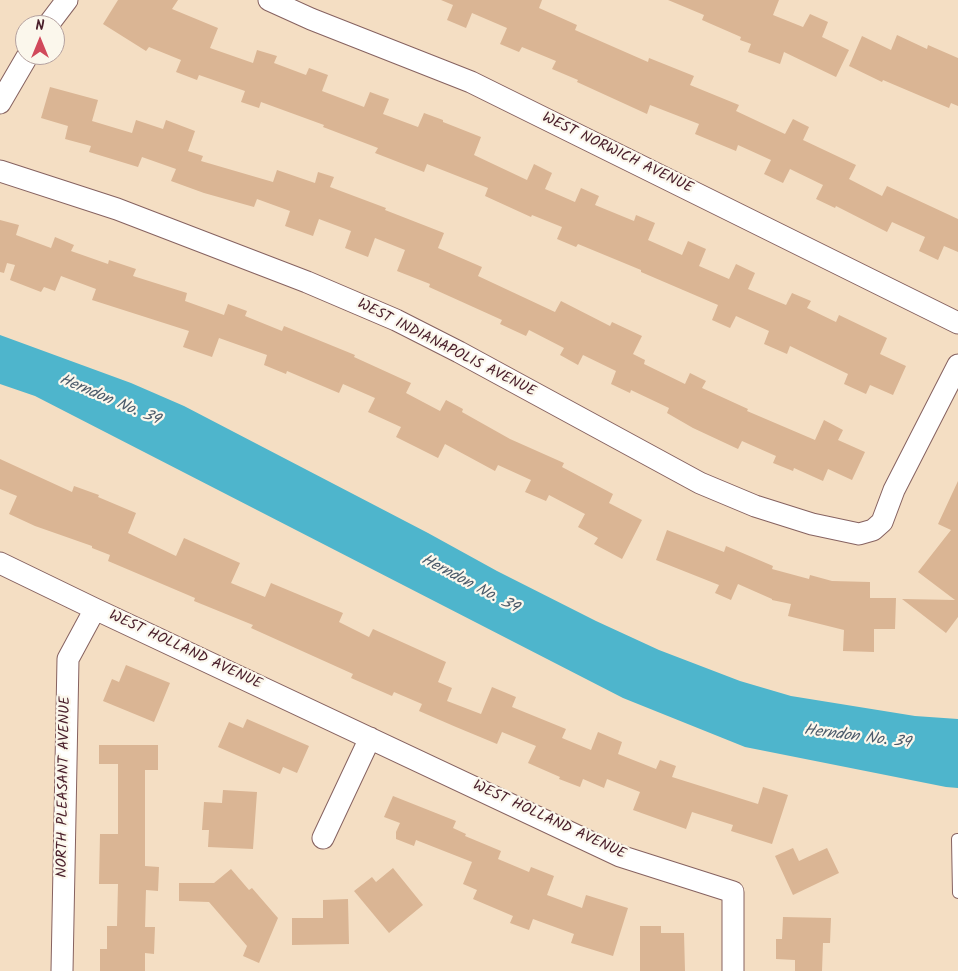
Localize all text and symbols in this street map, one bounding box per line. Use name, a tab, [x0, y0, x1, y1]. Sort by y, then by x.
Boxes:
north arrow	[15, 15, 65, 65]
text: N	[36, 15, 44, 37]
street label: WEST NORWICH AVENUE	[539, 110, 695, 198]
street label: WEST INDIANAPOLIS AVENUE	[354, 296, 538, 402]
water label: Herndon No. 39	[56, 371, 162, 431]
water label: Herndon No. 39	[417, 551, 521, 619]
street label: WEST HOLLAND AVENUE	[106, 608, 264, 694]
street label: NORTH PLEASANT AVENUE	[54, 696, 76, 878]
water label: Herndon No. 39	[803, 722, 911, 754]
street label: WEST HOLLAND AVENUE	[470, 778, 628, 864]

